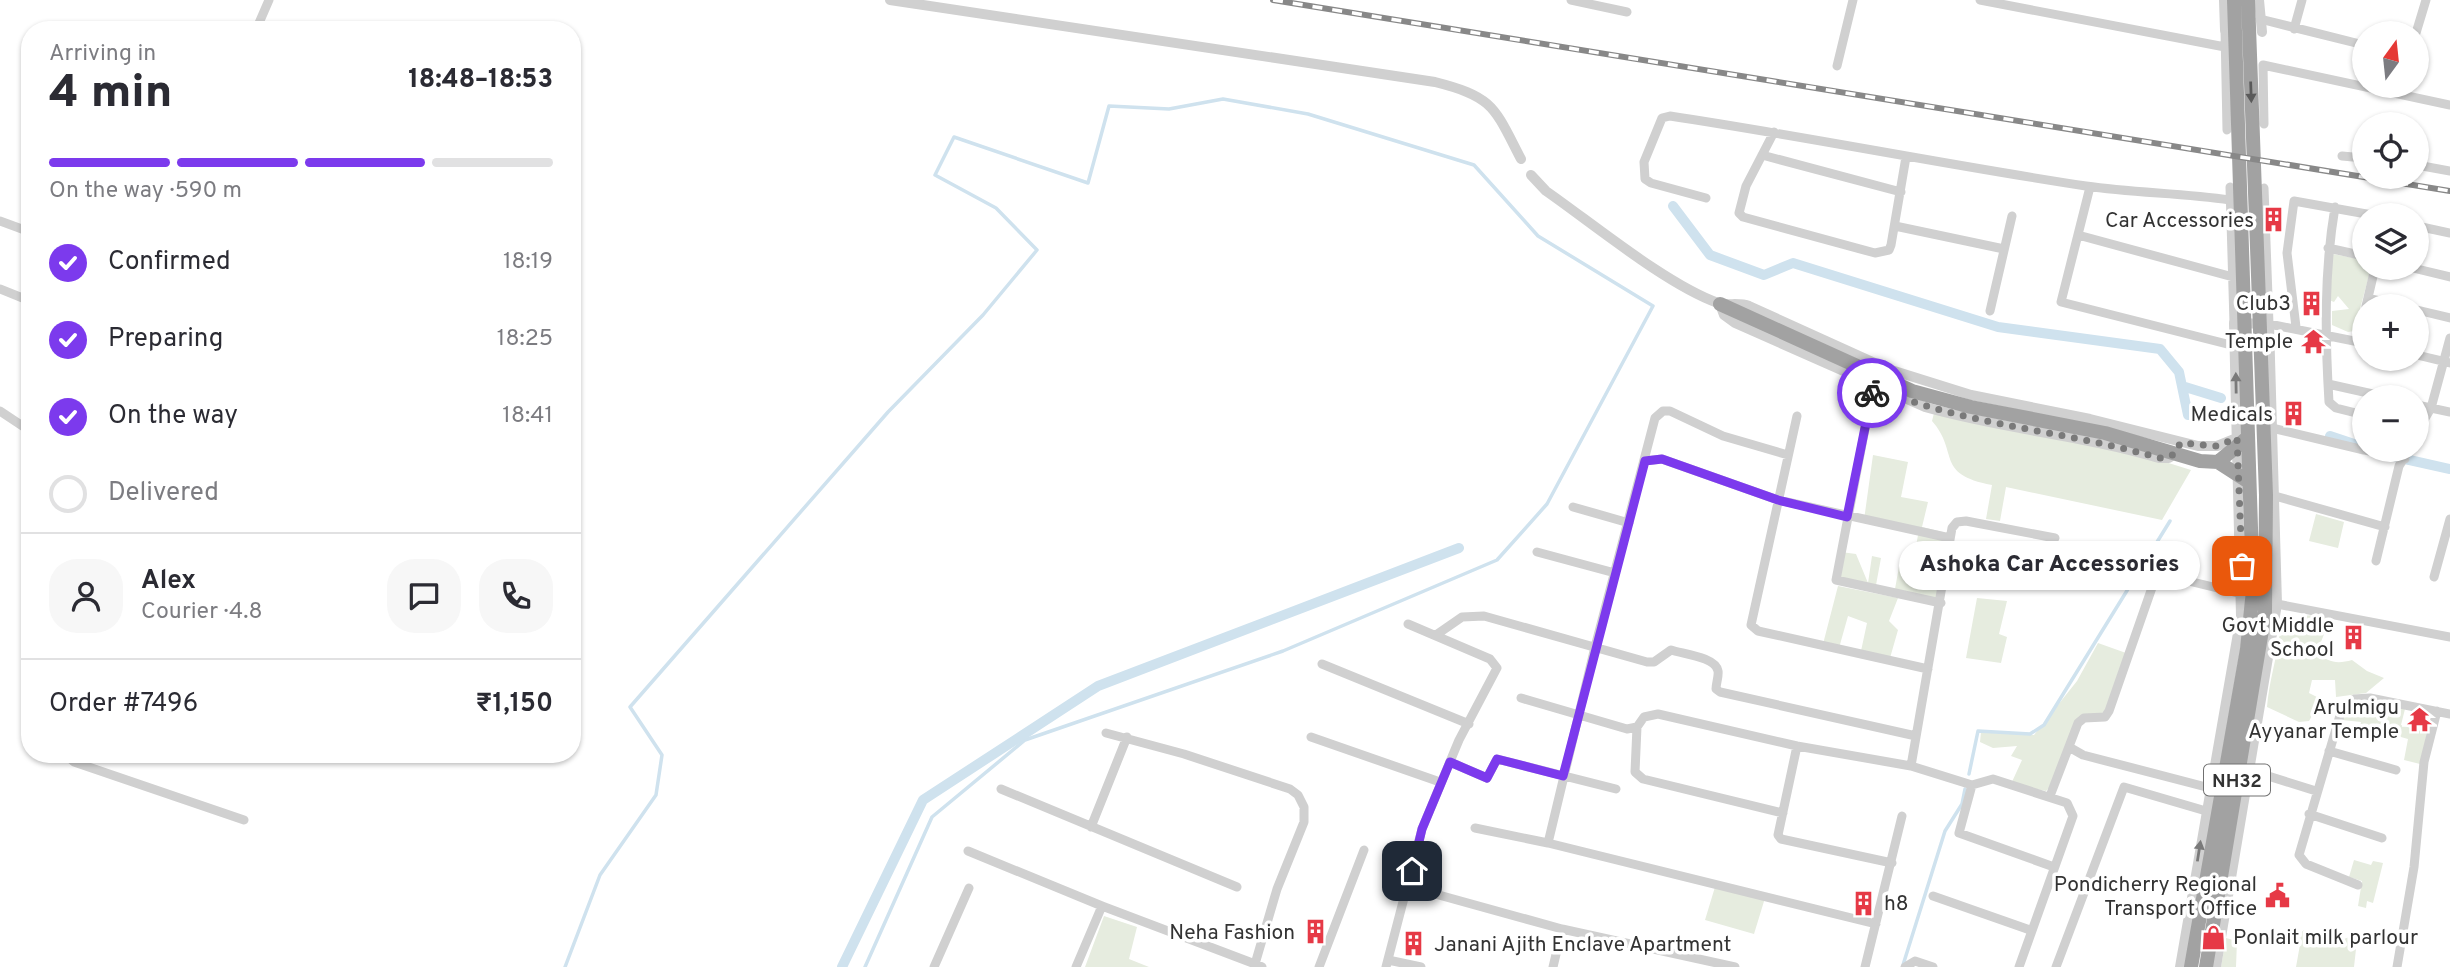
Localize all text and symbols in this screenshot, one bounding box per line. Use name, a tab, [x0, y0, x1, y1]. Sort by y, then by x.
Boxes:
north arrow	[2352, 21, 2429, 98]
map controls	[2352, 21, 2429, 462]
text: Arriving in	[49, 40, 156, 69]
text: 18:48–18:53	[408, 64, 553, 97]
text: 4 min	[49, 65, 173, 124]
one-way arrow	[2245, 81, 2256, 103]
button: locate	[2352, 112, 2429, 189]
text: On the way · 590 m	[49, 177, 242, 206]
button: layers	[2352, 203, 2429, 280]
building icon: Car Accessories	[2260, 206, 2288, 234]
place label: Car Accessories	[2105, 208, 2254, 235]
icon: check	[49, 244, 87, 282]
text: Confirmed	[108, 246, 231, 279]
text: 18:19	[503, 248, 553, 277]
building icon: Club3	[2297, 289, 2325, 317]
place label: Club3	[2236, 291, 2291, 318]
button: +	[2352, 294, 2429, 371]
icon: check	[49, 321, 87, 359]
text: Preparing	[108, 323, 223, 356]
text: 18:25	[497, 325, 553, 354]
temple icon: Temple	[2299, 327, 2327, 355]
place label: Temple	[2224, 329, 2293, 356]
courier	[1837, 358, 1907, 428]
one-way arrow	[2230, 371, 2242, 393]
icon: bike	[1853, 374, 1891, 412]
button: −	[2352, 385, 2429, 462]
icon: check	[49, 398, 87, 436]
text: On the way	[108, 400, 238, 433]
building icon: Medicals	[2279, 400, 2307, 428]
text: 18:41	[502, 402, 553, 431]
place label: Medicals	[2191, 402, 2273, 429]
text: Delivered	[108, 477, 219, 510]
pin	[2212, 536, 2272, 596]
callout: Ashoka Car Accessories	[1899, 542, 2200, 590]
icon: bag	[2223, 547, 2261, 585]
text: Ashoka Car Accessories	[1919, 551, 2180, 580]
button: person	[49, 559, 123, 633]
button: chat	[387, 559, 461, 633]
button: phone	[479, 559, 553, 633]
text: Alex	[141, 565, 196, 598]
text: Courier · 4.8	[141, 598, 262, 627]
place label: Govt Middle School	[2221, 613, 2334, 664]
building icon: Govt Middle School	[2340, 623, 2368, 651]
text: Order #7496	[49, 688, 198, 721]
text: ₹1,150	[475, 688, 553, 721]
place label: Arulmigu Ayyanar Temple	[2248, 695, 2399, 746]
temple icon: Arulmigu Ayyanar Temple	[2405, 705, 2433, 733]
road number: NH32	[2204, 764, 2270, 796]
one-way arrow	[2194, 840, 2205, 862]
pin	[1382, 841, 1442, 901]
icon: home	[1393, 852, 1431, 890]
place label: Pondicherry Regional Transport Office	[2054, 872, 2257, 923]
public building icon: Pondicherry Regional Transport Office	[2263, 882, 2291, 910]
building icon: h8	[1850, 889, 1878, 917]
place label: h8	[1884, 891, 1909, 918]
building icon: Neha Fashion	[1301, 918, 1329, 946]
place label: Neha Fashion	[1169, 920, 1295, 947]
shop icon: Ponlait milk parlour	[2199, 923, 2227, 951]
place label: Ponlait milk parlour	[2233, 925, 2418, 952]
building icon: Janani Ajith Enclave Apartment	[1400, 930, 1428, 958]
place label: Janani Ajith Enclave Apartment	[1434, 932, 1731, 959]

